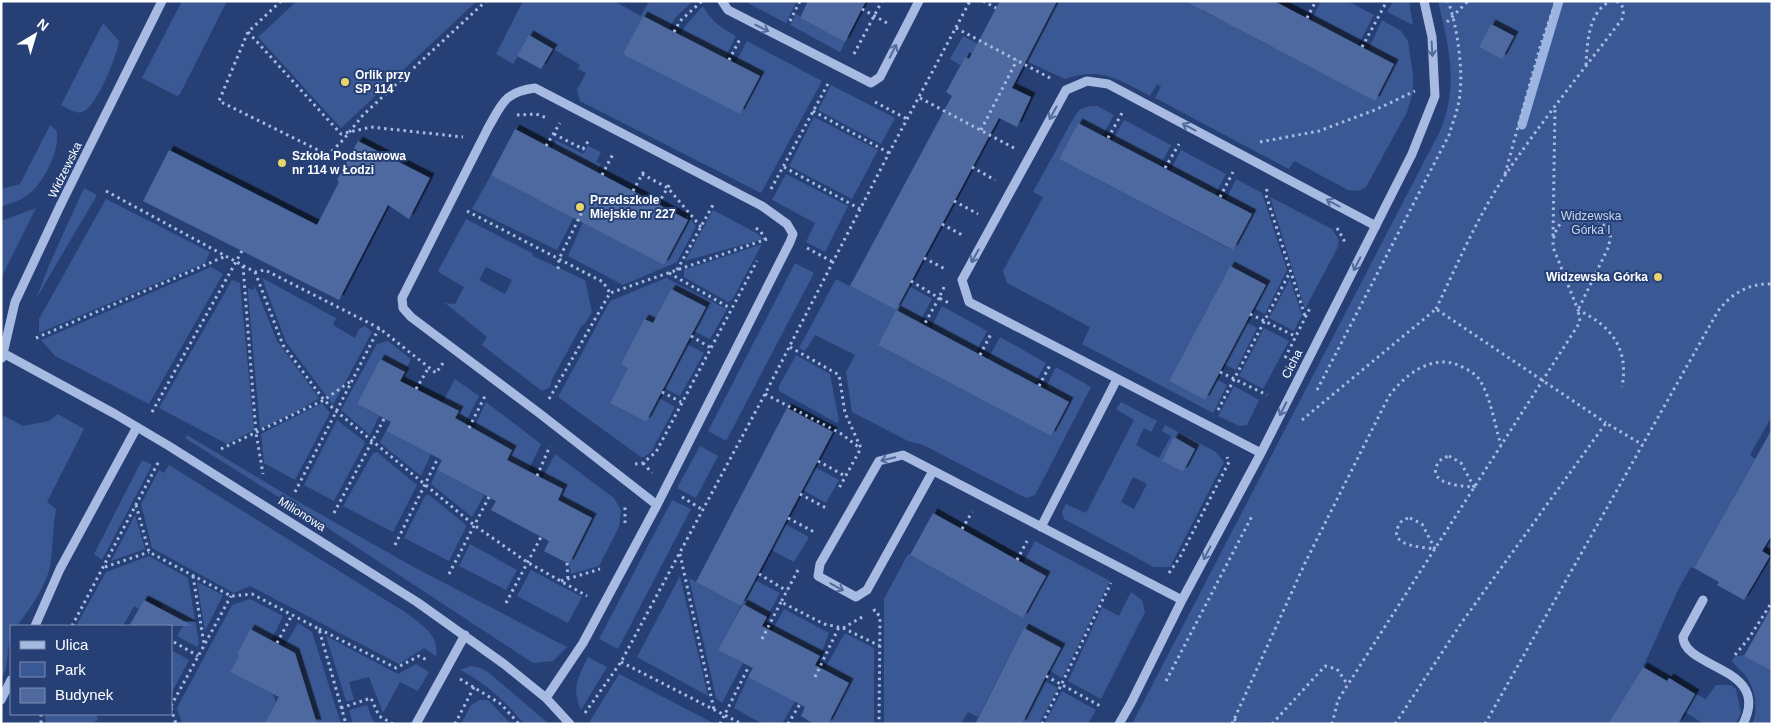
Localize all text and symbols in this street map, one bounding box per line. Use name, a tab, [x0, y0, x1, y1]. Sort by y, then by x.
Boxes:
north arrow	[10, 10, 60, 60]
text: N	[34, 15, 52, 34]
one-way arrow	[754, 24, 769, 33]
one-way arrow	[1428, 41, 1437, 57]
one-way arrow	[889, 44, 898, 59]
place label: Orlik przy SP 114	[355, 68, 411, 96]
marker: Orlik przy SP 114	[339, 76, 351, 88]
one-way arrow	[1048, 106, 1058, 121]
one-way arrow	[1182, 122, 1197, 132]
street label: Widzewska	[45, 139, 85, 200]
place label: Szkoła Podstawowa nr 114 w Łodzi	[292, 149, 406, 177]
marker: Szkoła Podstawowa nr 114 w Łodzi	[276, 157, 288, 169]
place label: Przedszkole Miejskie nr 227	[590, 193, 676, 221]
one-way arrow	[1326, 198, 1341, 207]
marker: Przedszkole Miejskie nr 227	[574, 201, 586, 213]
park label: Widzewska Górka I	[1561, 209, 1622, 237]
one-way arrow	[970, 248, 980, 263]
one-way arrow	[1352, 256, 1361, 271]
place label: Widzewska Górka	[1546, 270, 1648, 284]
marker: Widzewska Górka	[1652, 271, 1664, 283]
street label: Cicha	[1279, 347, 1305, 381]
one-way arrow	[1278, 401, 1287, 416]
one-way arrow	[881, 455, 897, 464]
street label: Milionowa	[276, 494, 329, 534]
one-way arrow	[1202, 545, 1212, 559]
one-way arrow	[829, 583, 844, 592]
legend	[10, 625, 172, 715]
text: Ulica	[55, 636, 89, 653]
text: Park	[55, 661, 86, 678]
text: Budynek	[55, 686, 114, 703]

